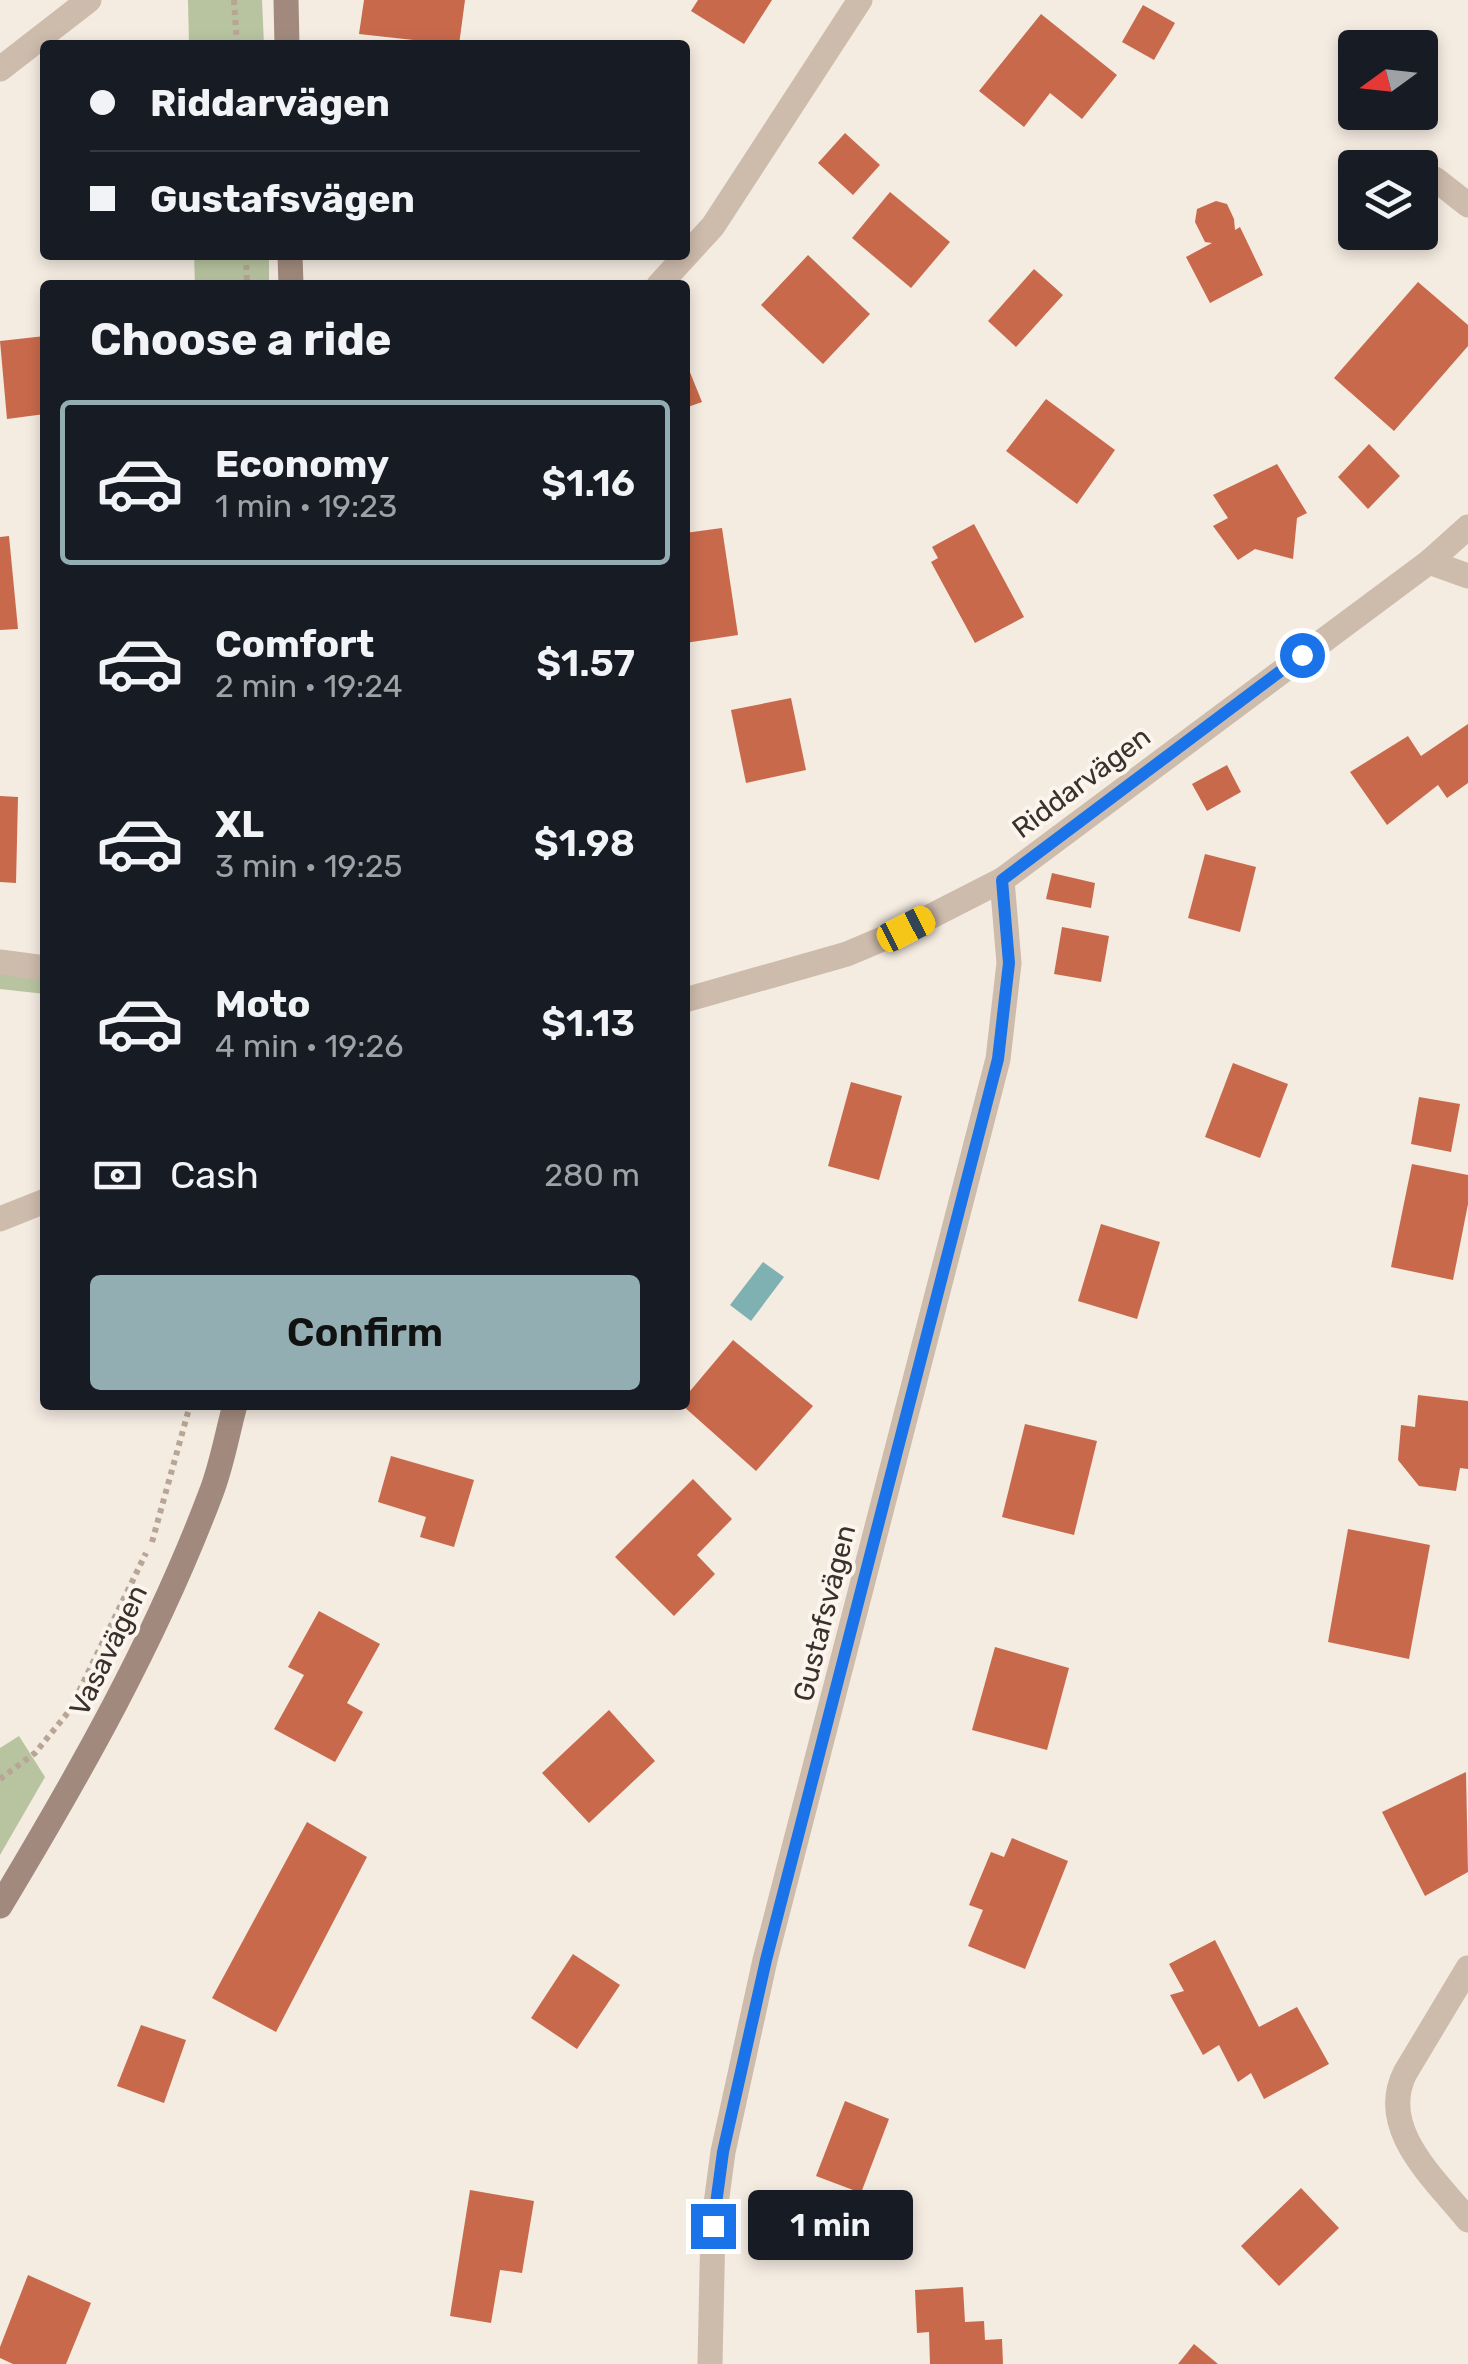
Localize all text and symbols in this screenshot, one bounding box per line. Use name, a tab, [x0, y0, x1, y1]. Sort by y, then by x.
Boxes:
north arrow	[1338, 30, 1438, 130]
map controls	[1338, 30, 1438, 250]
text: Riddarvägen	[150, 80, 390, 126]
button: layers	[1338, 150, 1438, 250]
text: Gustafsvägen	[150, 176, 415, 222]
text: Choose a ride	[90, 313, 392, 366]
icon: car	[95, 438, 185, 528]
text: Economy	[215, 441, 389, 487]
text: $1.16	[541, 460, 635, 506]
text: 1 min · 19:23	[215, 487, 397, 525]
icon: car	[95, 618, 185, 708]
text: Comfort	[215, 621, 374, 667]
route start	[1280, 633, 1325, 678]
text: $1.57	[536, 640, 635, 686]
text: 2 min · 19:24	[215, 667, 403, 705]
street label: Riddarvägen	[1006, 720, 1157, 845]
icon: car	[95, 798, 185, 888]
text: XL	[215, 801, 264, 847]
text: $1.98	[534, 820, 635, 866]
text: 3 min · 19:25	[215, 847, 403, 885]
car	[872, 902, 940, 956]
icon: car	[95, 978, 185, 1068]
text: Moto	[215, 981, 311, 1027]
text: $1.13	[541, 1000, 635, 1046]
text: 4 min · 19:26	[215, 1027, 403, 1065]
icon: cash	[90, 1148, 145, 1203]
text: Cash	[170, 1152, 259, 1198]
text: 280 m	[544, 1156, 640, 1194]
button: Confirm	[90, 1275, 640, 1390]
street label: Gustafsvägen	[787, 1521, 862, 1705]
street label: Vasavägen	[63, 1579, 154, 1721]
callout: 1 min	[748, 2191, 913, 2261]
route end	[691, 2204, 736, 2249]
text: 1 min	[790, 2206, 871, 2244]

